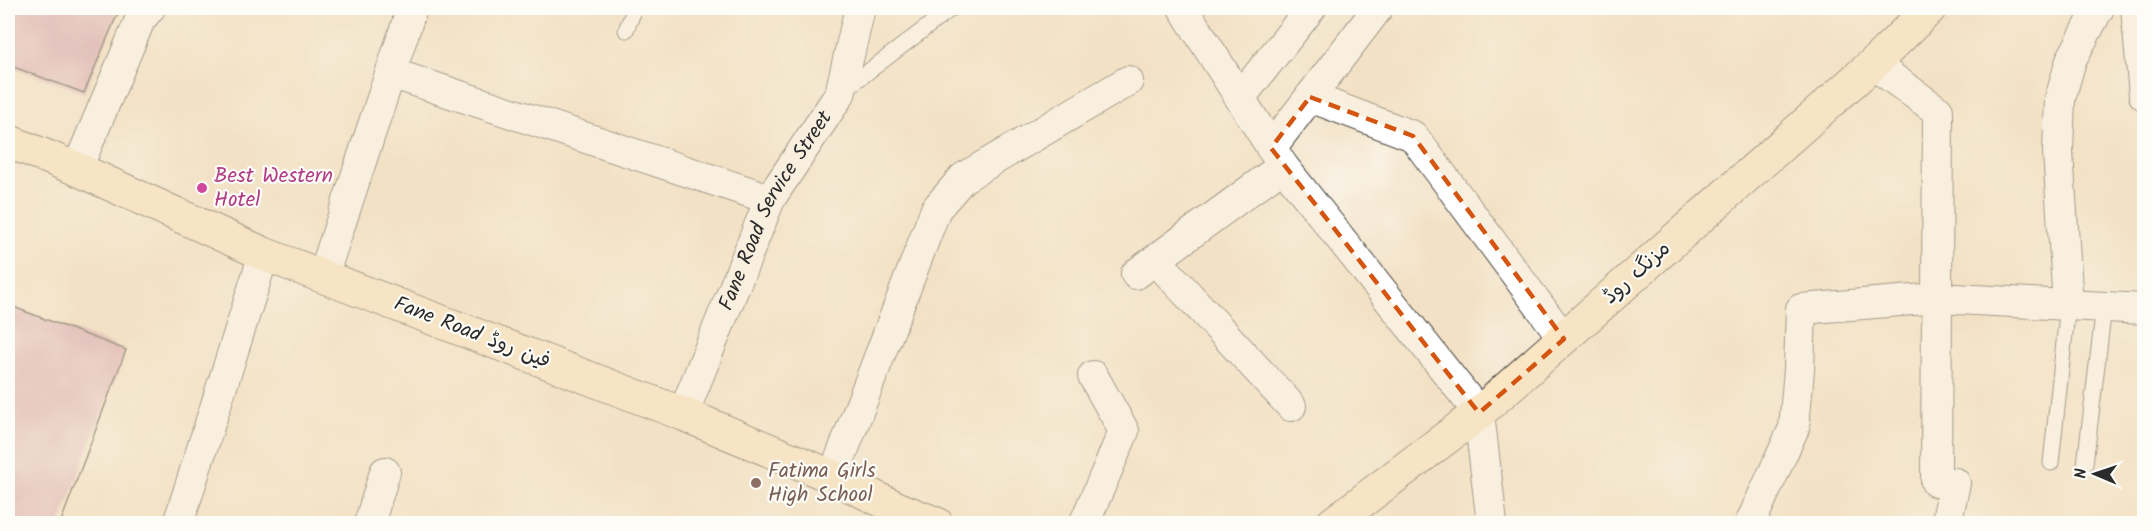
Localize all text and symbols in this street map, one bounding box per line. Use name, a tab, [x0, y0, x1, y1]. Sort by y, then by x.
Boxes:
street label: Fane Road Service Street	[710, 103, 841, 316]
place label: Best Western Hotel	[214, 160, 333, 217]
marker: Best Western Hotel	[195, 181, 209, 195]
street label: مزنگ روڈ	[1596, 233, 1678, 313]
street label: Fane Road فین روڈ	[389, 288, 555, 378]
north arrow	[2065, 444, 2125, 504]
place label: Fatima Girls High School	[768, 455, 876, 512]
text: N	[2069, 468, 2094, 479]
marker: Fatima Girls High School	[749, 476, 763, 490]

